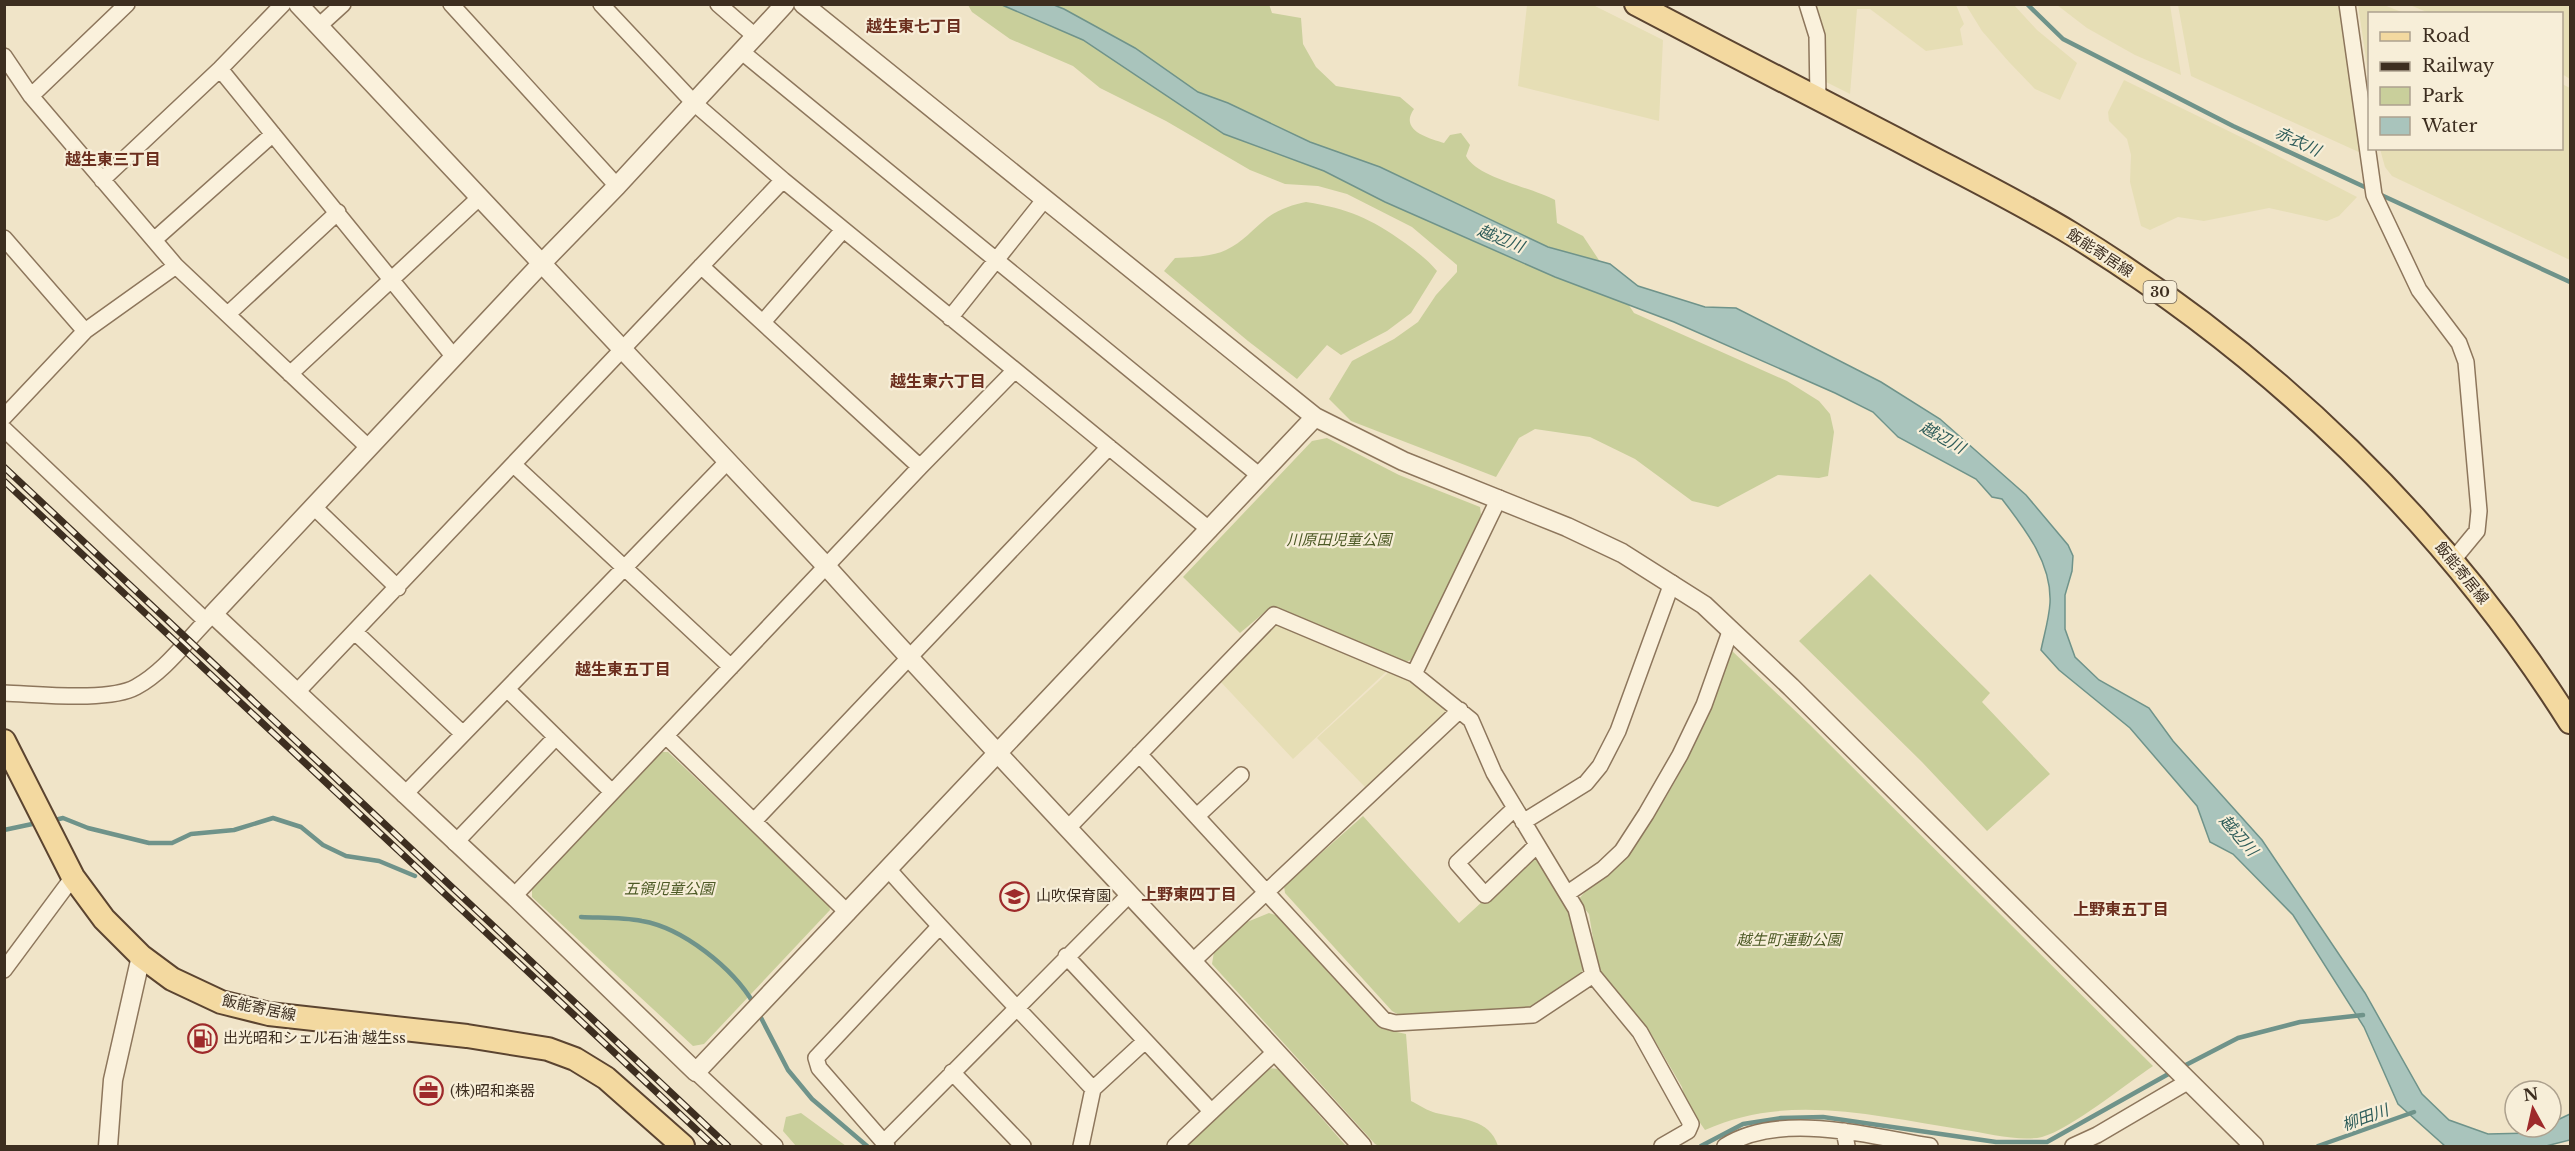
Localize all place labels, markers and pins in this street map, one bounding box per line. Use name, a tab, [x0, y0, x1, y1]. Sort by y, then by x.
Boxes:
school or university icon: 山吹保育園	[999, 880, 1031, 912]
place label: 山吹保育園	[1036, 886, 1111, 905]
fuel station icon: 出光昭和シェル石油 越生ss	[186, 1022, 218, 1054]
place label: 出光昭和シェル石油 越生ss	[223, 1028, 406, 1047]
office icon: (株)昭和楽器	[413, 1075, 445, 1107]
place label: (株)昭和楽器	[450, 1081, 535, 1100]

